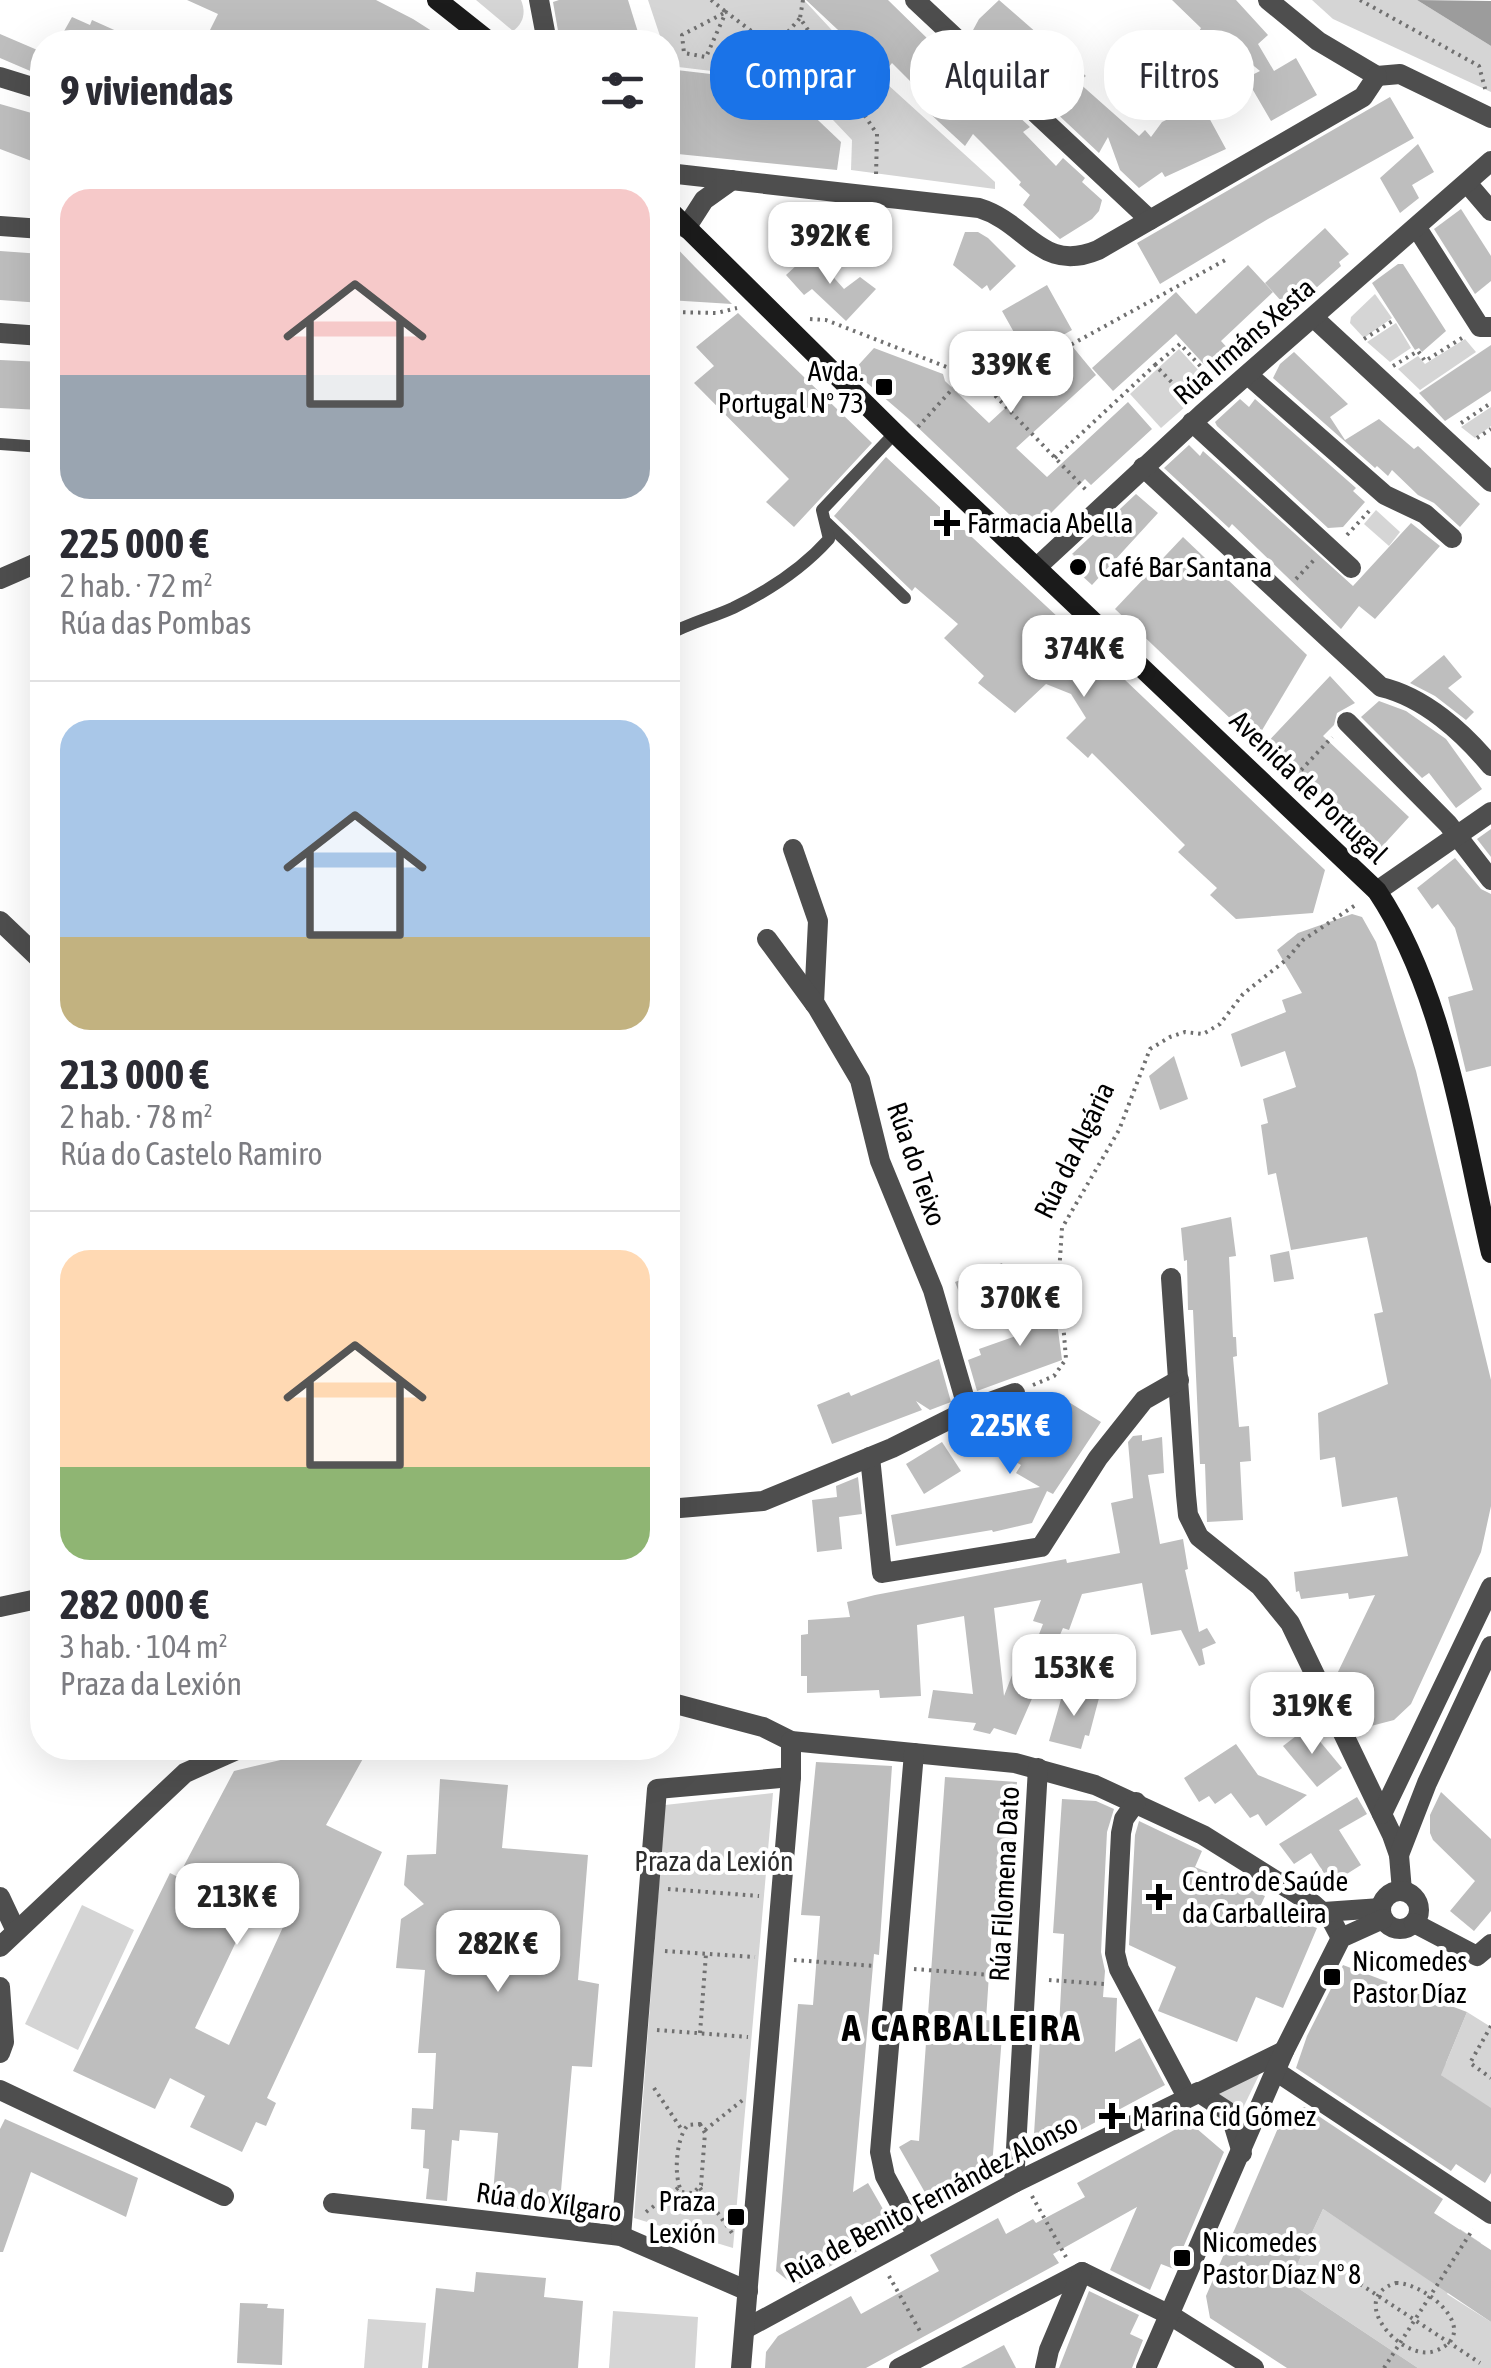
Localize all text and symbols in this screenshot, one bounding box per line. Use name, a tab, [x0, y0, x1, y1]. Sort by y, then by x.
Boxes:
chip: Comprar	[710, 30, 890, 120]
chip: Alquilar	[910, 30, 1084, 120]
chip: Filtros	[1104, 30, 1254, 120]
icon: filters	[595, 63, 650, 118]
text: 9 viviendas	[60, 66, 233, 114]
pin: 392K €	[749, 202, 911, 287]
text: 392K €	[790, 216, 870, 253]
icon: home	[265, 254, 445, 434]
street label: Rúa Irmáns Xesta	[1167, 271, 1321, 411]
pin: 339K €	[930, 331, 1092, 416]
text: 339K €	[971, 345, 1051, 382]
place label: Avda. Portugal Nº 73	[718, 355, 864, 419]
marker: Avda. Portugal Nº 73	[873, 376, 895, 398]
place label: Farmacia Abella	[967, 507, 1133, 539]
marker: Farmacia Abella	[936, 512, 958, 534]
text: 225 000 €	[60, 519, 209, 567]
place label: Café Bar Santana	[1098, 551, 1272, 583]
marker: Café Bar Santana	[1067, 556, 1089, 578]
text: 2 hab. · 72 m²	[60, 567, 213, 604]
text: Rúa das Pombas	[60, 604, 251, 641]
pin: 374K €	[1003, 615, 1165, 700]
text: 374K €	[1044, 629, 1124, 666]
street label: Avenida de Portugal	[1224, 704, 1395, 870]
icon: home	[265, 785, 445, 965]
text: 213 000 €	[60, 1050, 209, 1098]
street label: Rúa da Algária	[1027, 1077, 1121, 1223]
text: 2 hab. · 78 m²	[60, 1098, 213, 1135]
street label: Rúa do Teixo	[881, 1098, 953, 1230]
text: Rúa do Castelo Ramiro	[60, 1135, 323, 1172]
pin: 370K €	[939, 1264, 1101, 1349]
text: 370K €	[980, 1278, 1060, 1315]
icon: home	[265, 1315, 445, 1495]
pin: 225K €	[929, 1392, 1091, 1477]
text: 225K €	[970, 1406, 1050, 1443]
text: 282 000 €	[60, 1580, 209, 1628]
text: 3 hab. · 104 m²	[60, 1628, 228, 1665]
pin: 153K €	[993, 1634, 1155, 1719]
text: 153K €	[1034, 1648, 1114, 1685]
text: Praza da Lexión	[60, 1665, 242, 1702]
pin: 319K €	[1231, 1672, 1393, 1757]
text: 319K €	[1272, 1686, 1352, 1723]
street label: Rúa Filomena Dato	[983, 1786, 1025, 1982]
park label: Praza da Lexión	[634, 1845, 794, 1877]
pin: 213K €	[156, 1863, 318, 1948]
place label: Centro de Saúde da Carballeira	[1182, 1865, 1348, 1929]
text: 213K €	[197, 1877, 277, 1914]
marker: Centro de Saúde da Carballeira	[1146, 1884, 1172, 1910]
pin: 282K €	[417, 1910, 579, 1995]
text: 282K €	[458, 1924, 538, 1961]
place label: Nicomedes Pastor Díaz	[1352, 1945, 1467, 2009]
marker: Nicomedes Pastor Díaz	[1321, 1966, 1343, 1988]
district label: A CARBALLEIRA	[841, 2006, 1082, 2049]
place label: Marina Cid Gómez	[1132, 2100, 1316, 2132]
marker: Marina Cid Gómez	[1101, 2105, 1123, 2127]
street label: Rúa de Benito Fernández Alonso	[779, 2107, 1083, 2289]
street label: Rúa do Xílgaro	[474, 2176, 624, 2228]
place label: Praza Lexión	[648, 2185, 716, 2249]
marker: Praza Lexión	[725, 2206, 747, 2228]
place label: Nicomedes Pastor Díaz Nº 8	[1202, 2226, 1361, 2290]
marker: Nicomedes Pastor Díaz Nº 8	[1171, 2247, 1193, 2269]

